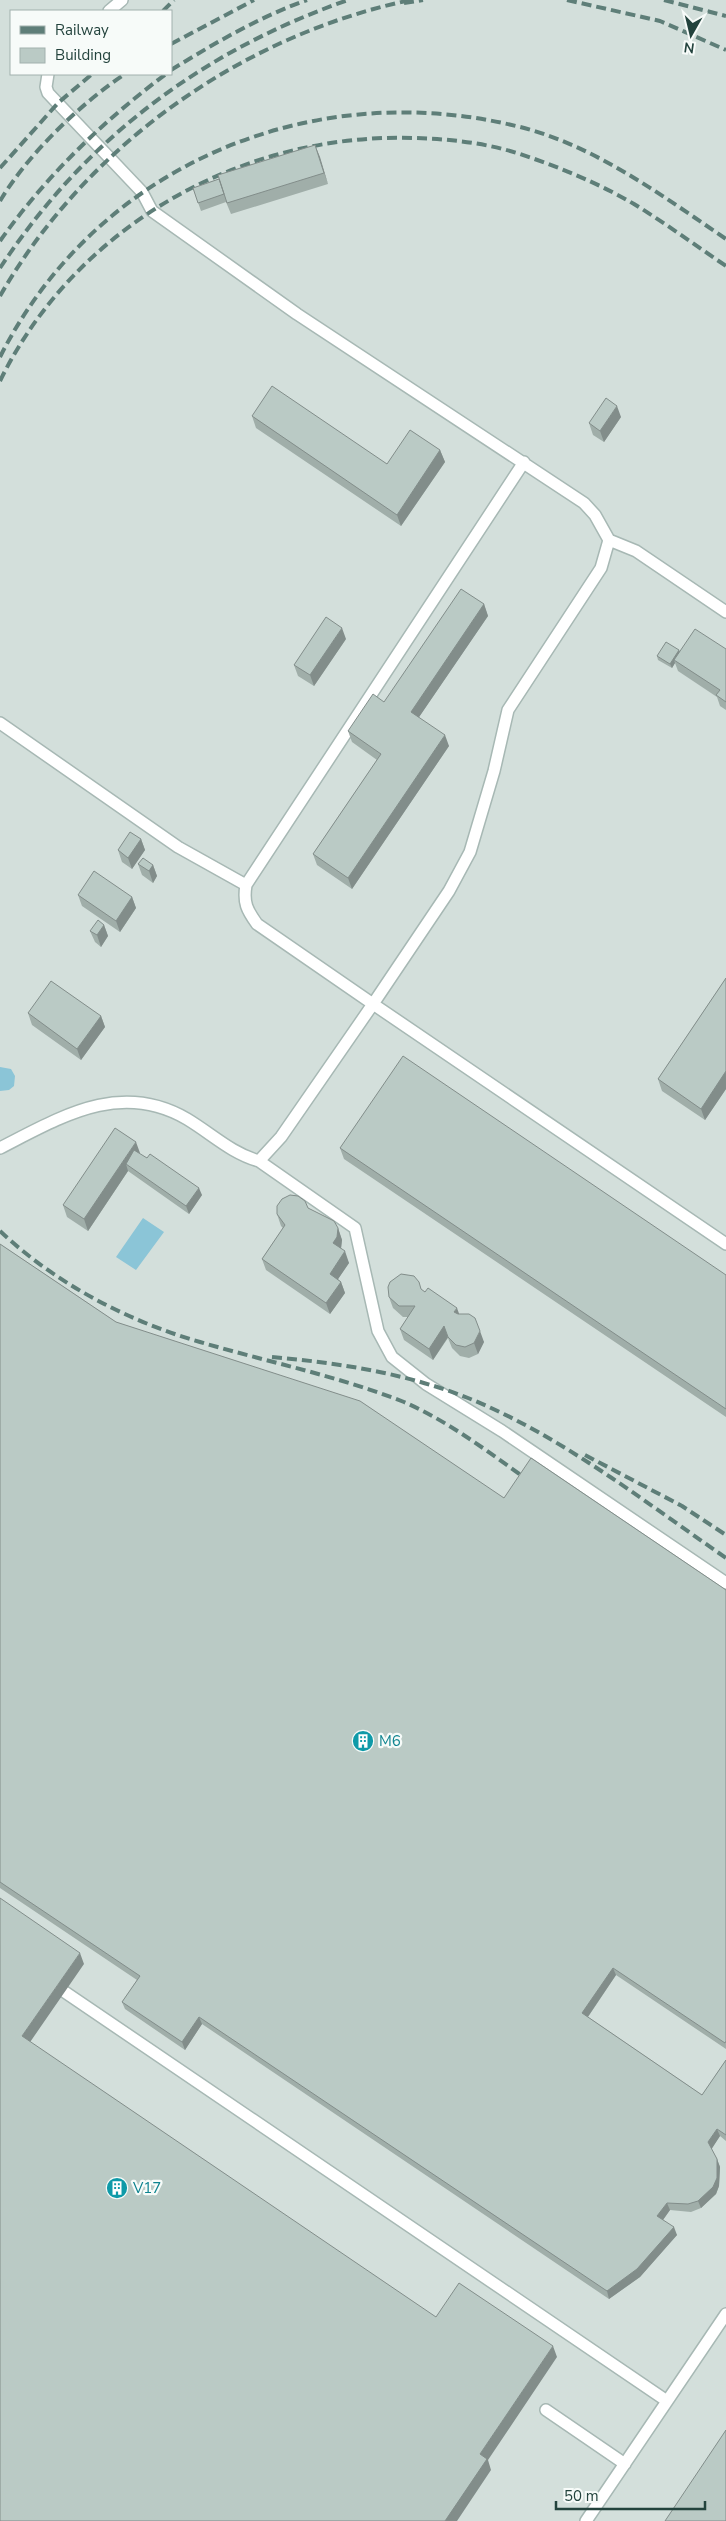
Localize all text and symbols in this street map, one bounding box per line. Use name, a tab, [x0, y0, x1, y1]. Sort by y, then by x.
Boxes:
legend	[10, 10, 172, 75]
north arrow	[666, 10, 716, 60]
text: Railway	[55, 20, 109, 40]
text: N	[683, 37, 696, 58]
text: Building	[55, 45, 111, 65]
building icon: M6	[351, 1729, 375, 1753]
place label: M6	[379, 1731, 401, 1751]
building icon: V17	[105, 2176, 129, 2200]
place label: V17	[132, 2178, 161, 2198]
scale bar	[556, 2478, 705, 2510]
text: 50 m	[564, 2486, 599, 2506]

